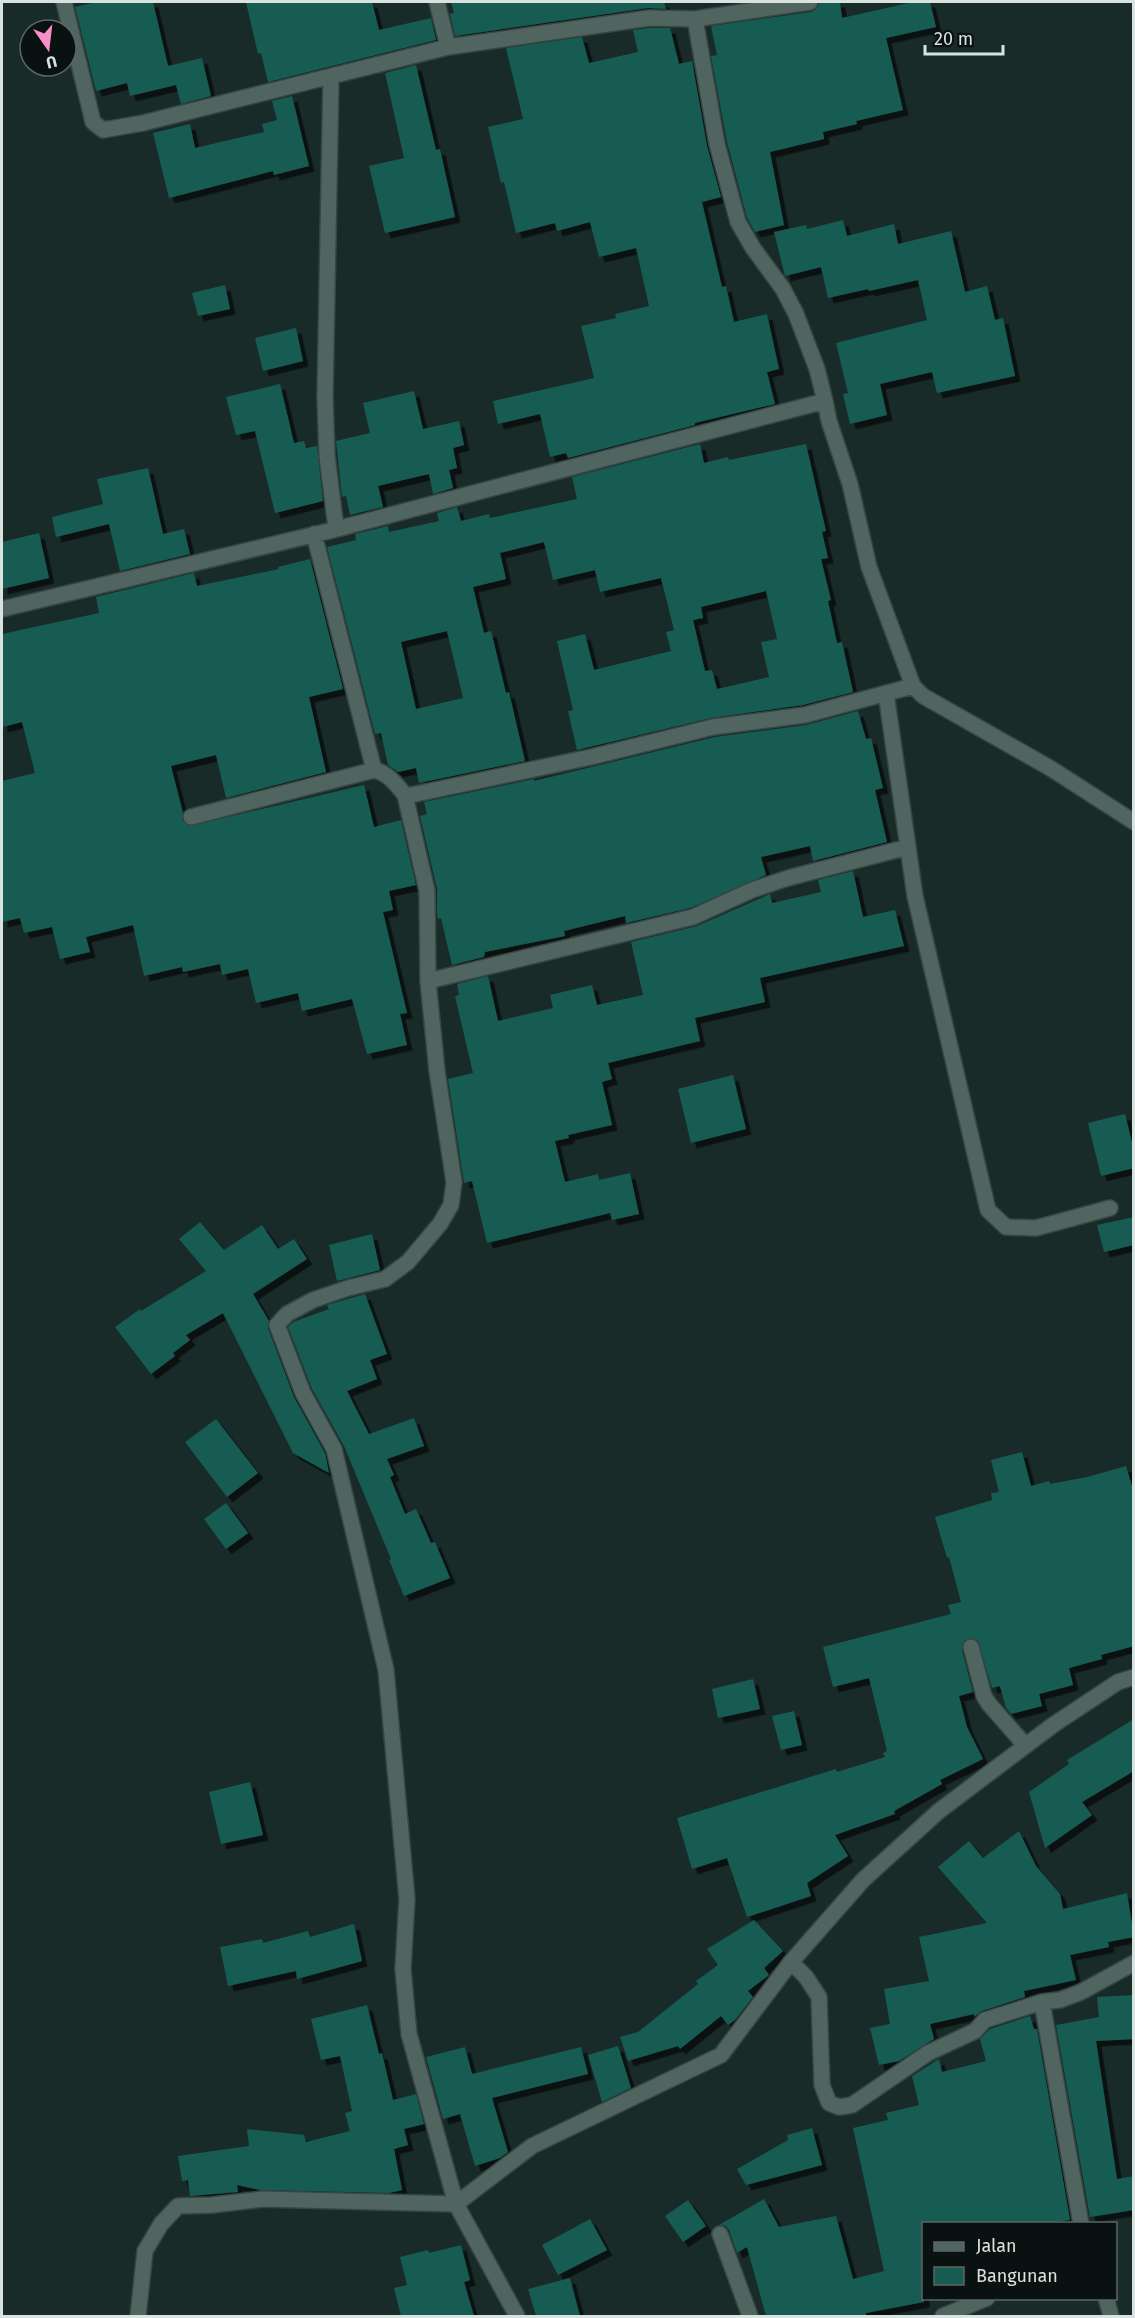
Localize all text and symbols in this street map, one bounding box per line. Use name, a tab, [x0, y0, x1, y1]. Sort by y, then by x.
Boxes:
north arrow	[18, 18, 78, 78]
scale bar	[925, 18, 1003, 56]
text: 20 m	[934, 28, 973, 50]
text: U	[44, 52, 59, 73]
legend	[922, 2222, 1117, 2300]
text: Jalan	[976, 2235, 1017, 2257]
text: Bangunan	[976, 2265, 1058, 2287]

